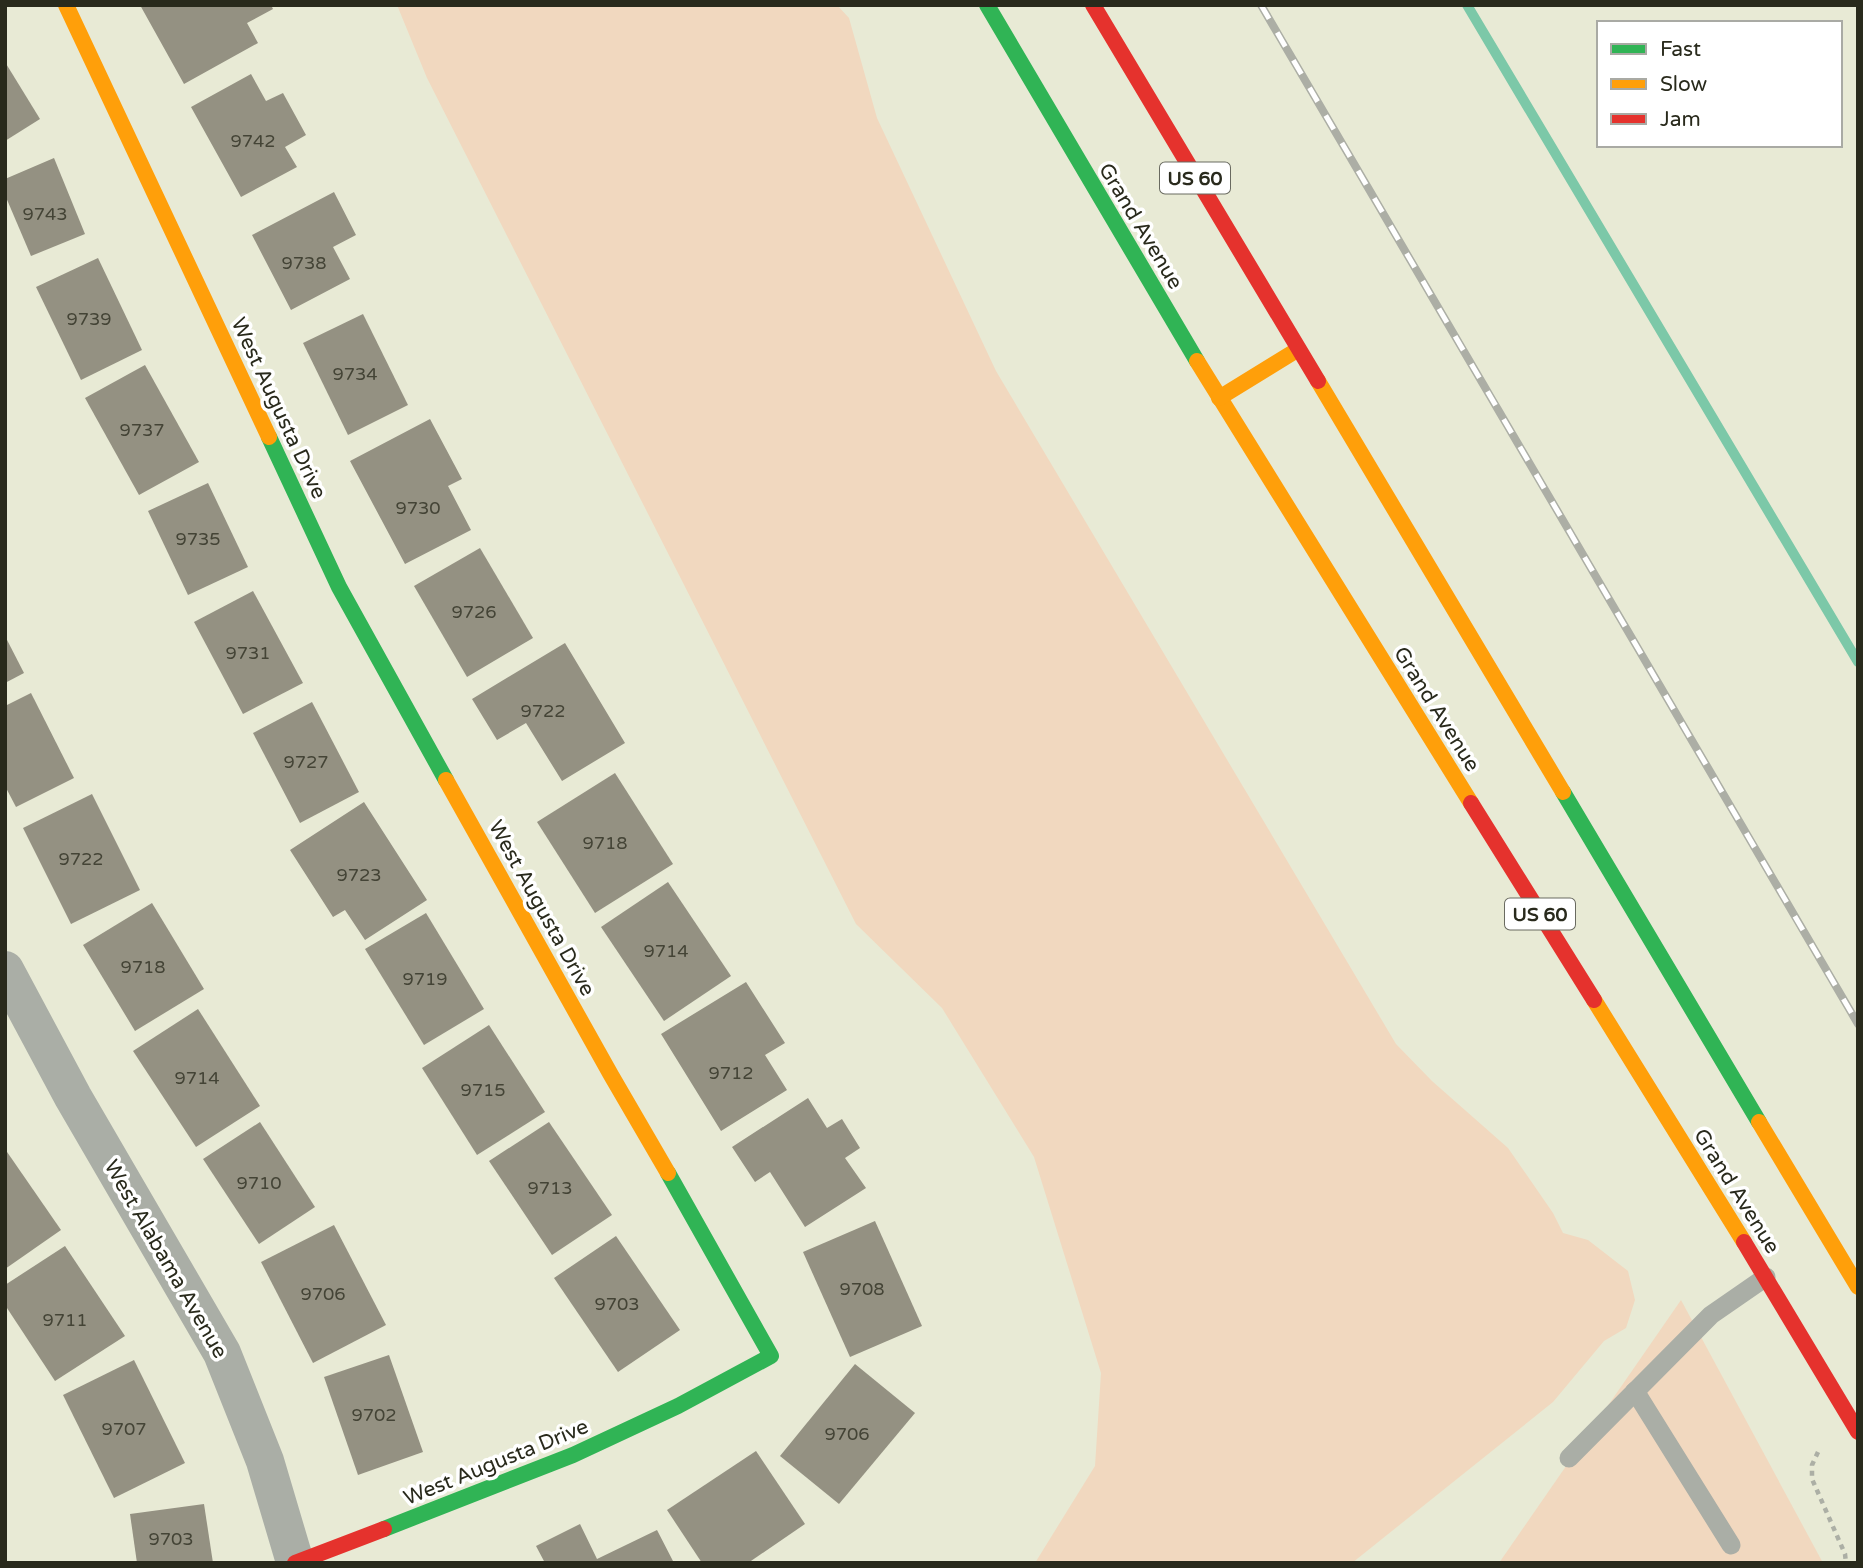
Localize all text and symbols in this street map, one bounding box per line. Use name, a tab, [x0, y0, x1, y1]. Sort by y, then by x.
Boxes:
legend	[1597, 21, 1842, 147]
text: Fast	[1660, 37, 1701, 62]
text: Slow	[1660, 72, 1708, 97]
text: Jam	[1660, 107, 1701, 132]
house number: 9742	[230, 130, 276, 152]
street label: Grand Avenue	[1093, 159, 1188, 294]
road number: US 60	[1160, 162, 1230, 194]
house number: 9743	[22, 203, 68, 225]
house number: 9738	[281, 252, 327, 274]
house number: 9739	[66, 308, 112, 330]
street label: West Augusta Drive	[226, 314, 332, 503]
house number: 9734	[332, 363, 378, 385]
house number: 9737	[119, 419, 165, 441]
house number: 9730	[395, 497, 441, 519]
house number: 9735	[175, 528, 221, 550]
house number: 9726	[451, 601, 497, 623]
house number: 9731	[225, 642, 271, 664]
street label: Grand Avenue	[1388, 642, 1485, 776]
house number: 9722	[520, 700, 566, 722]
house number: 9727	[283, 751, 329, 773]
street label: West Augusta Drive	[483, 816, 600, 1000]
house number: 9718	[582, 832, 628, 854]
house number: 9722	[58, 848, 104, 870]
house number: 9723	[336, 864, 382, 886]
road number: US 60	[1505, 898, 1575, 930]
house number: 9714	[643, 940, 689, 962]
house number: 9718	[120, 956, 166, 978]
house number: 9719	[402, 968, 448, 990]
house number: 9712	[708, 1062, 754, 1084]
house number: 9714	[174, 1067, 220, 1089]
house number: 9715	[460, 1079, 506, 1101]
street label: Grand Avenue	[1688, 1124, 1785, 1258]
street label: West Alabama Avenue	[98, 1156, 233, 1363]
house number: 9710	[236, 1172, 282, 1194]
house number: 9713	[527, 1177, 573, 1199]
house number: 9708	[839, 1278, 885, 1300]
house number: 9706	[300, 1283, 346, 1305]
house number: 9703	[594, 1293, 640, 1315]
house number: 9711	[42, 1309, 88, 1331]
house number: 9702	[351, 1404, 397, 1426]
street label: West Augusta Drive	[400, 1414, 592, 1511]
house number: 9707	[101, 1418, 147, 1440]
house number: 9706	[824, 1423, 870, 1445]
house number: 9703	[148, 1528, 194, 1550]

